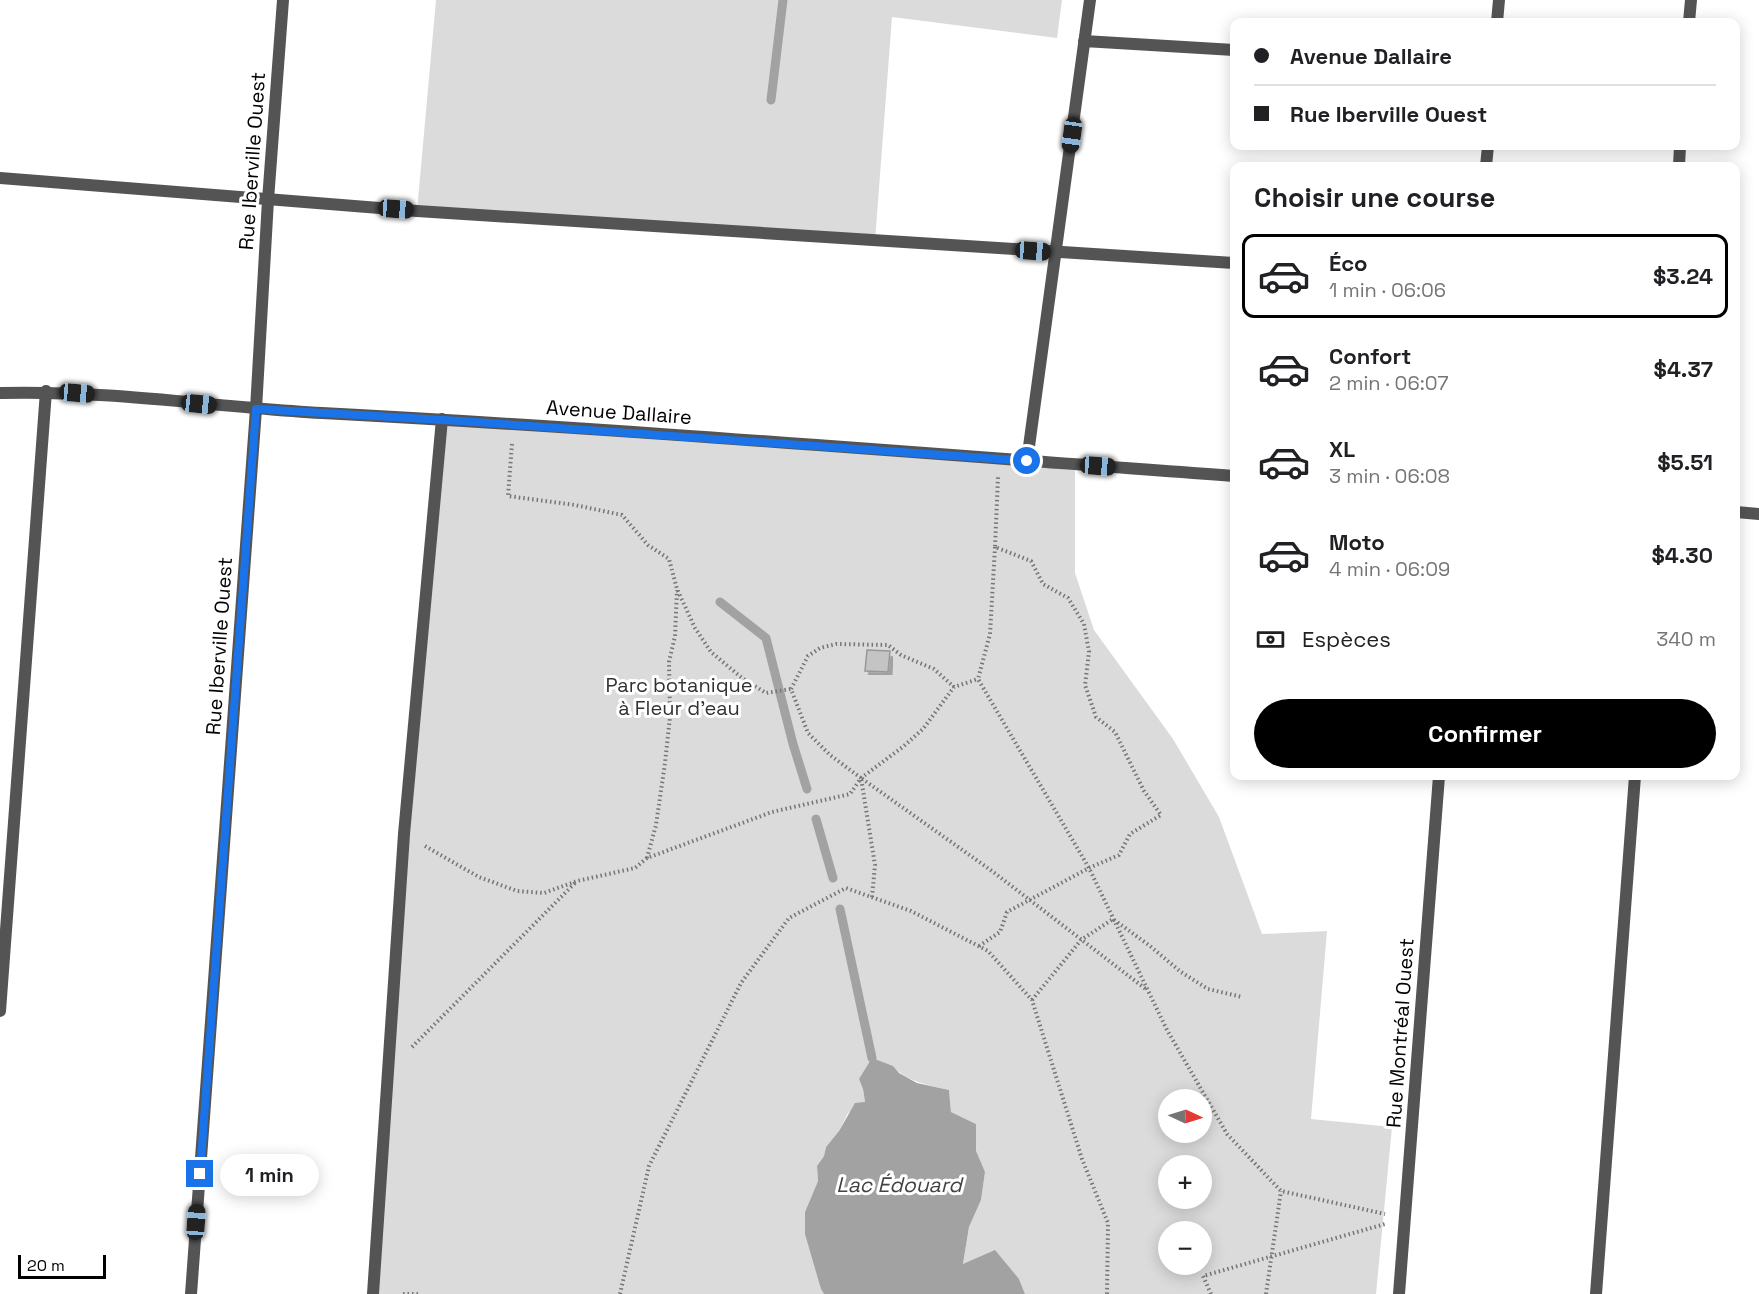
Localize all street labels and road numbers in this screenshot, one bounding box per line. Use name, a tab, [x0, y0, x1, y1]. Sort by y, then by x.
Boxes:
street label: Rue Iberville Ouest	[233, 71, 271, 251]
street label: Avenue Dallaire	[545, 394, 693, 430]
street label: Rue Iberville Ouest	[200, 556, 238, 736]
street label: Rue Montréal Ouest	[1380, 937, 1420, 1129]

